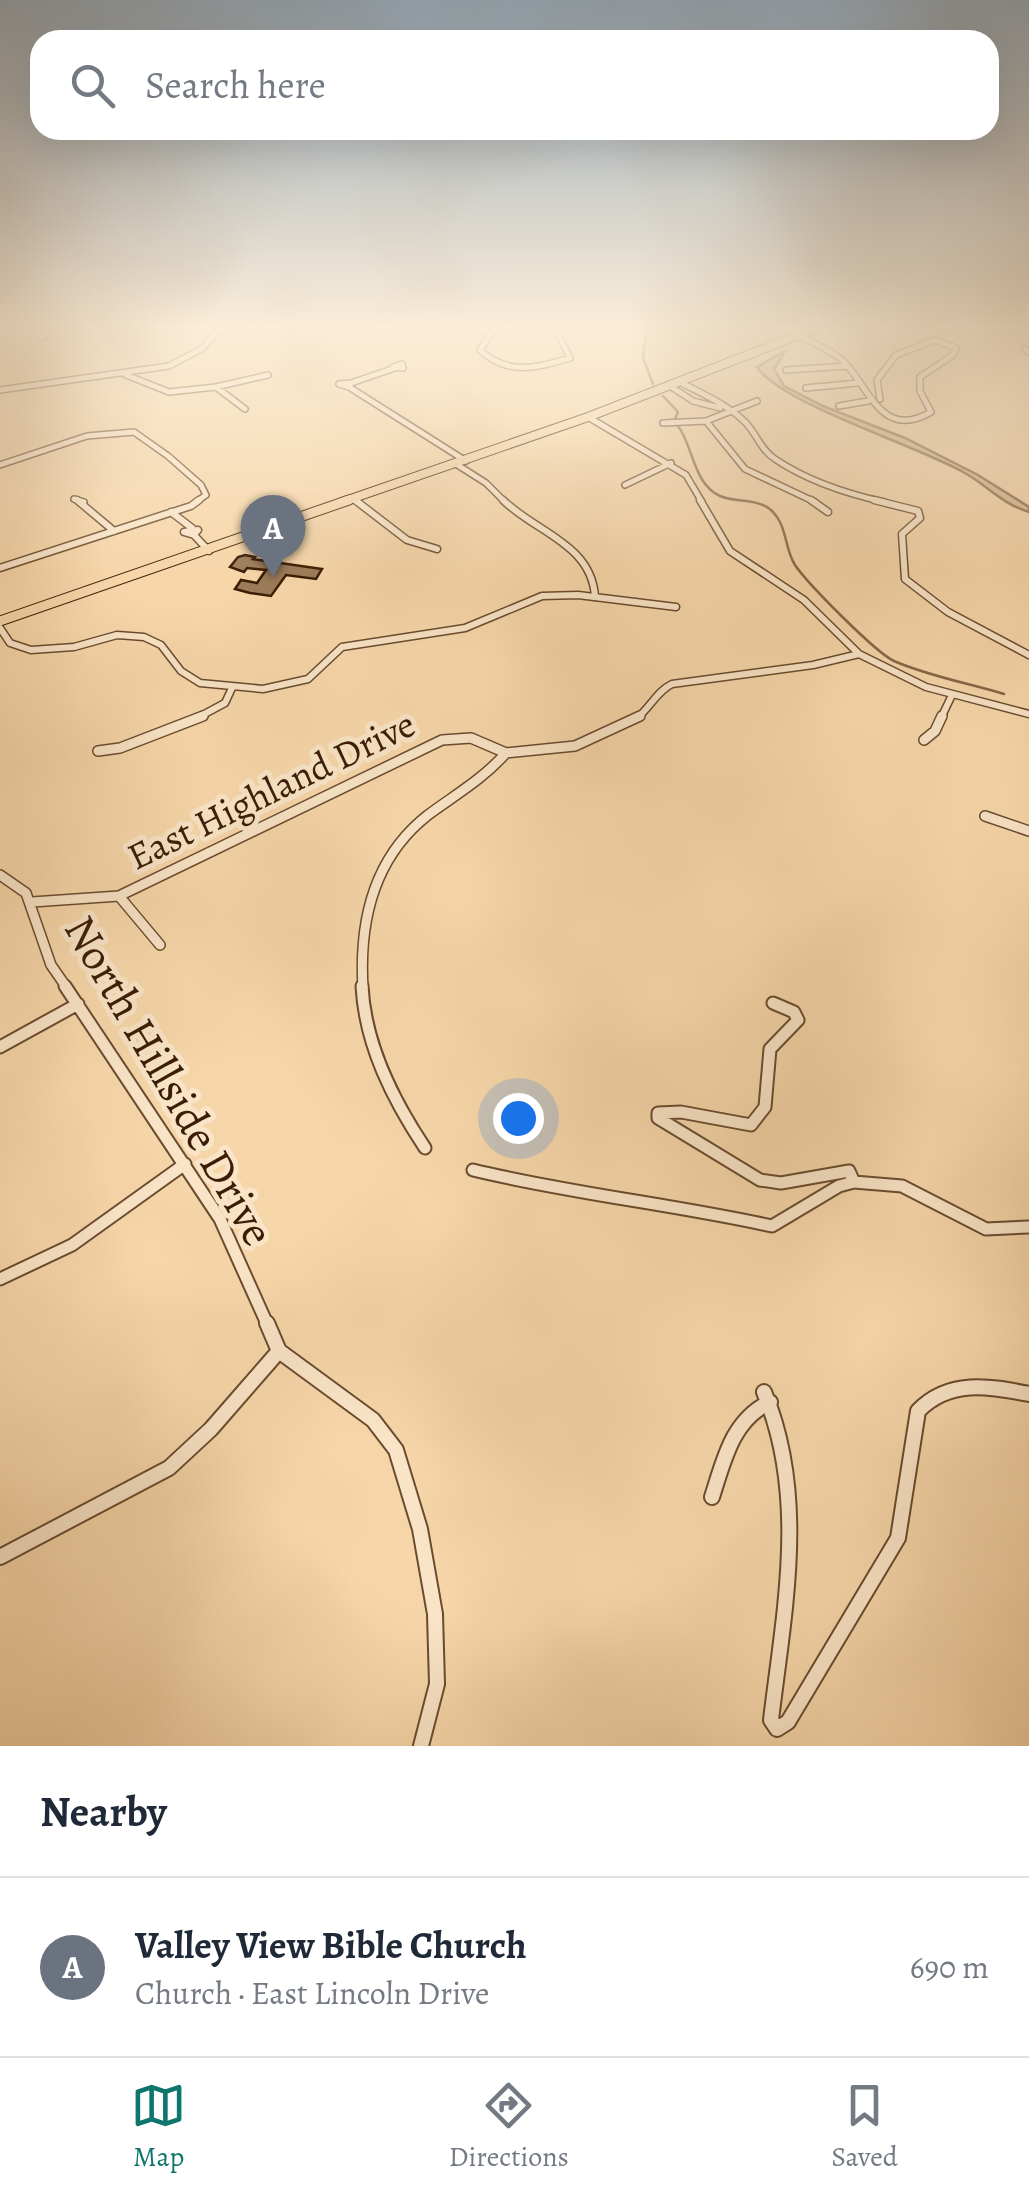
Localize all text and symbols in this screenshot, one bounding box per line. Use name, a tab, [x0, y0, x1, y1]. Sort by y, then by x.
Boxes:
search box	[30, 30, 999, 140]
icon: search	[65, 58, 120, 113]
text: Search here	[145, 59, 326, 111]
pin: A	[240, 494, 306, 577]
street label: East Highland Drive	[118, 698, 424, 882]
street label: North Hillside Drive	[49, 904, 289, 1257]
your location	[493, 1093, 544, 1144]
text: Nearby	[40, 1783, 167, 1840]
text: Valley View Bible Church	[135, 1919, 527, 1971]
text: A	[62, 1945, 83, 1989]
text: 690 m	[910, 1945, 989, 1989]
text: Church · East Lincoln Drive	[135, 1971, 489, 2015]
tab: Map	[131, 2078, 186, 2176]
tab: Directions	[449, 2078, 569, 2176]
tab: Saved	[831, 2078, 898, 2176]

